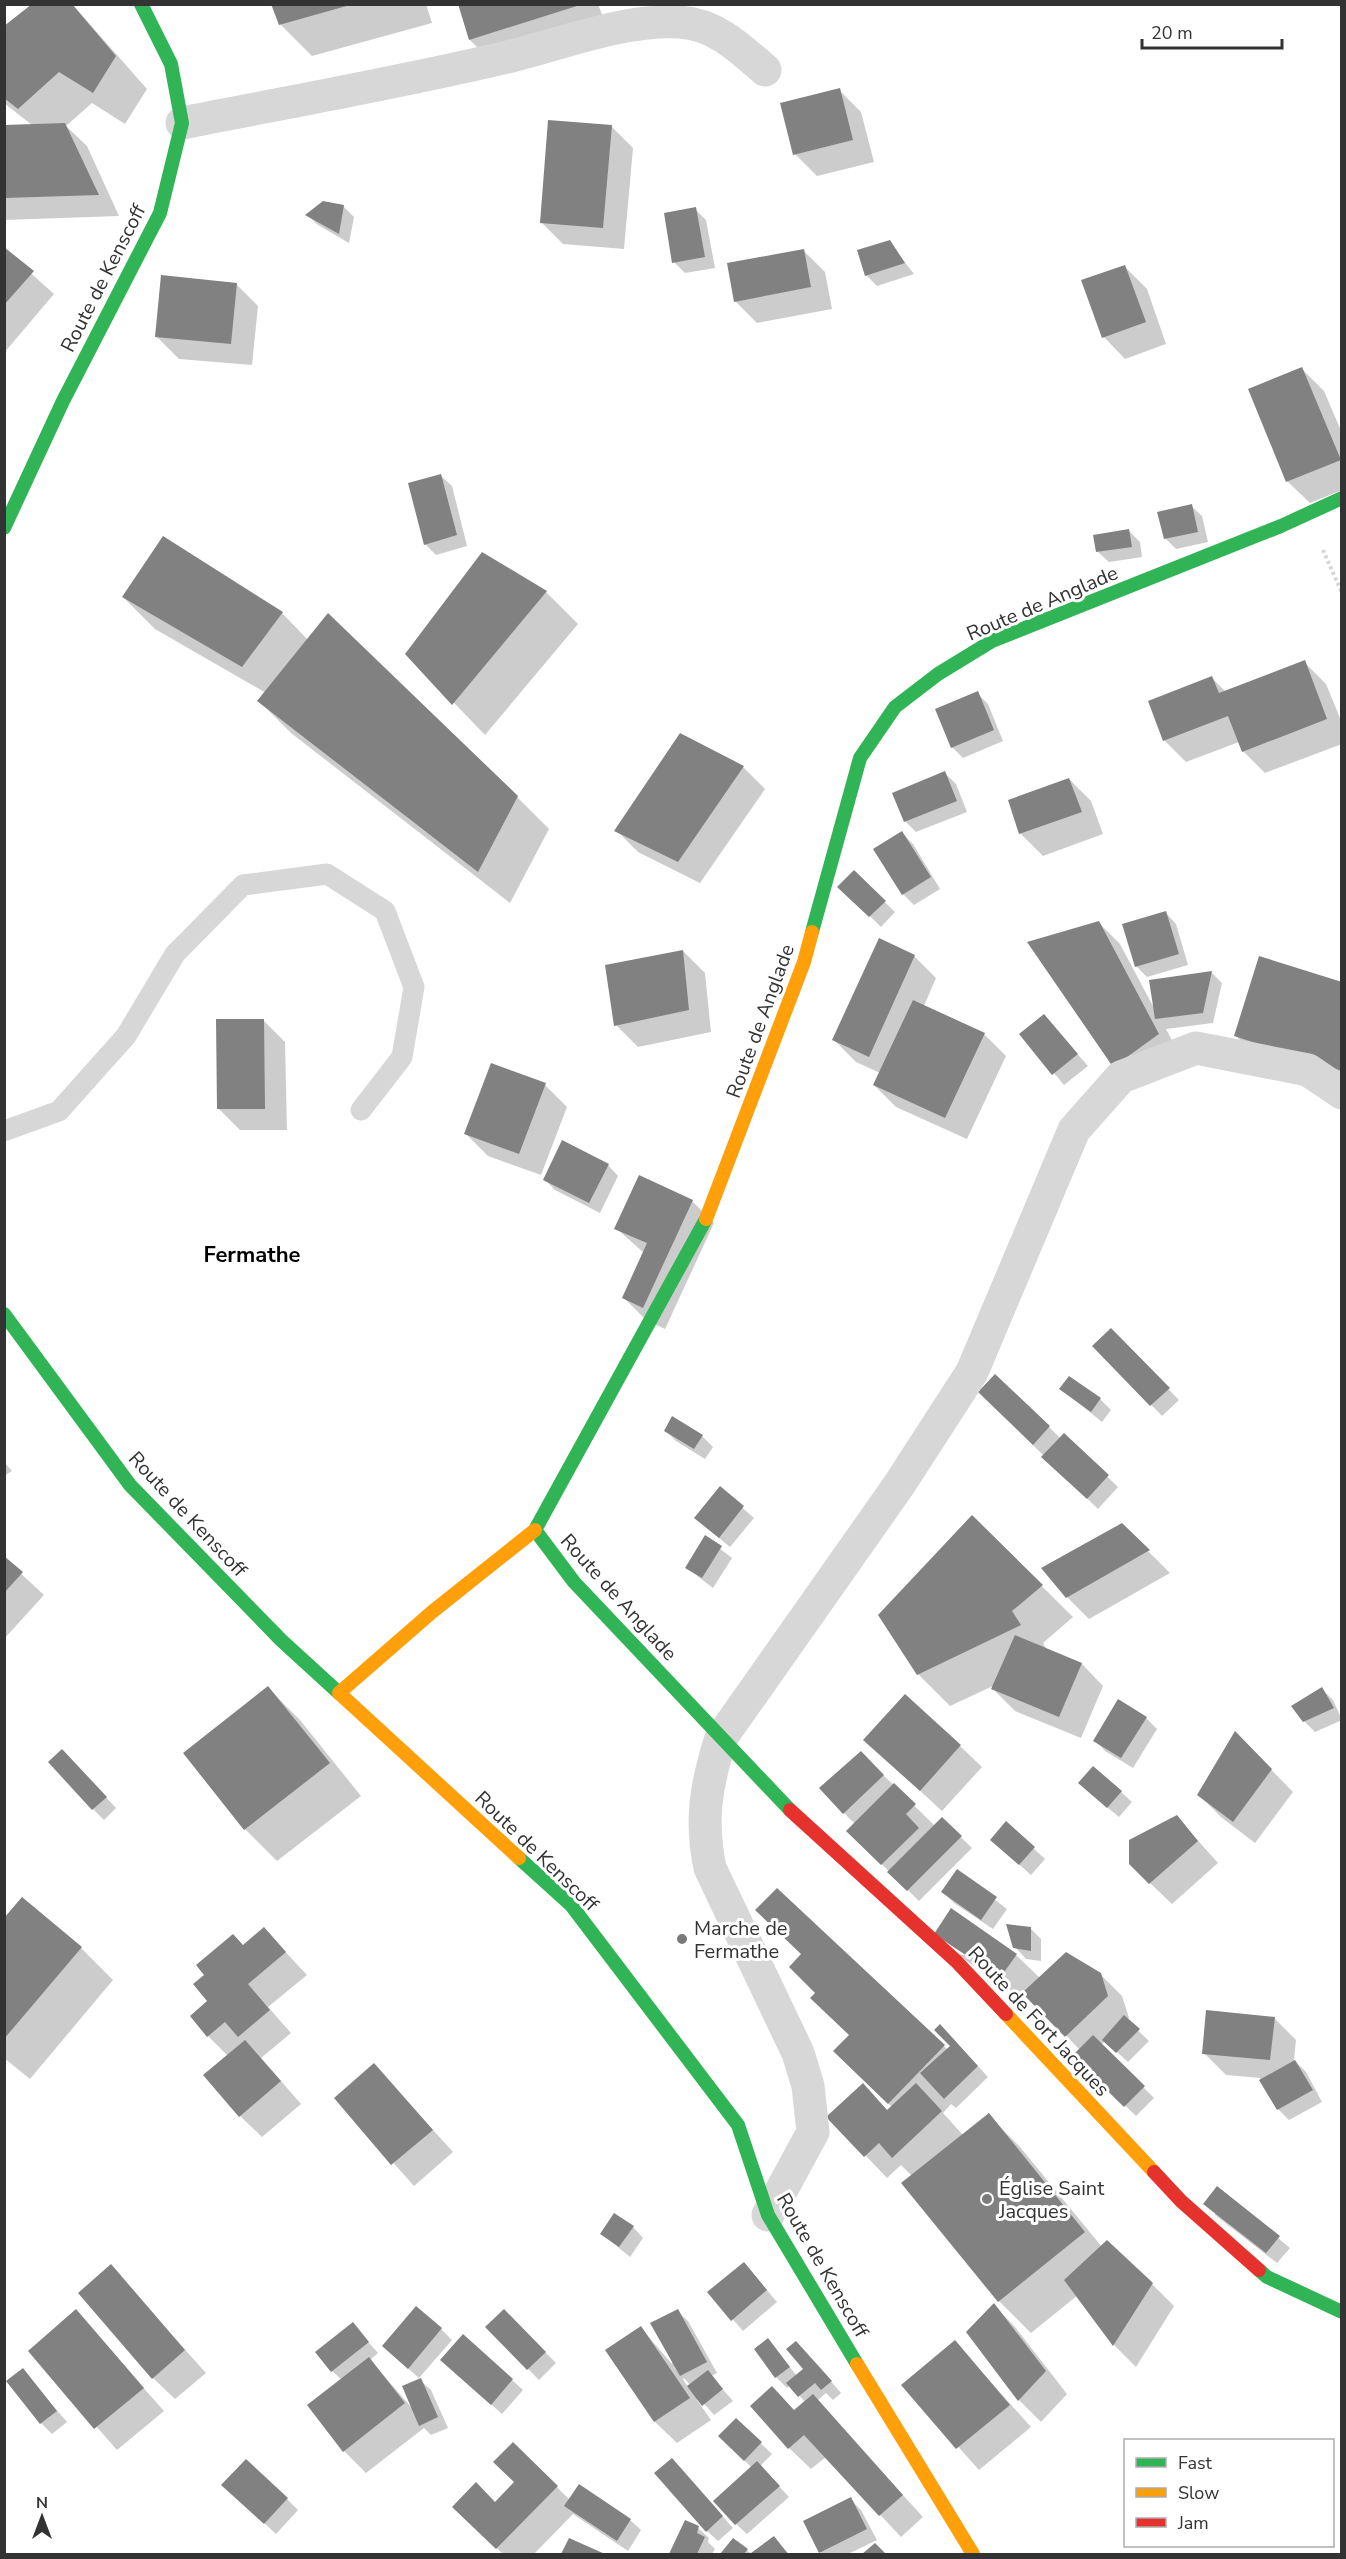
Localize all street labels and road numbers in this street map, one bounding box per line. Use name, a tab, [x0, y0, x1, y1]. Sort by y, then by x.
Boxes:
street label: Route de Kenscoff	[55, 199, 153, 357]
street label: Route de Anglade	[962, 559, 1122, 648]
street label: Route de Anglade	[720, 940, 801, 1102]
street label: Route de Kenscoff	[122, 1446, 253, 1583]
street label: Route de Anglade	[554, 1528, 683, 1667]
street label: Route de Kenscoff	[469, 1785, 605, 1918]
street label: Route de Fort Jacques	[962, 1940, 1115, 2102]
street label: Route de Kenscoff	[770, 2188, 875, 2343]

